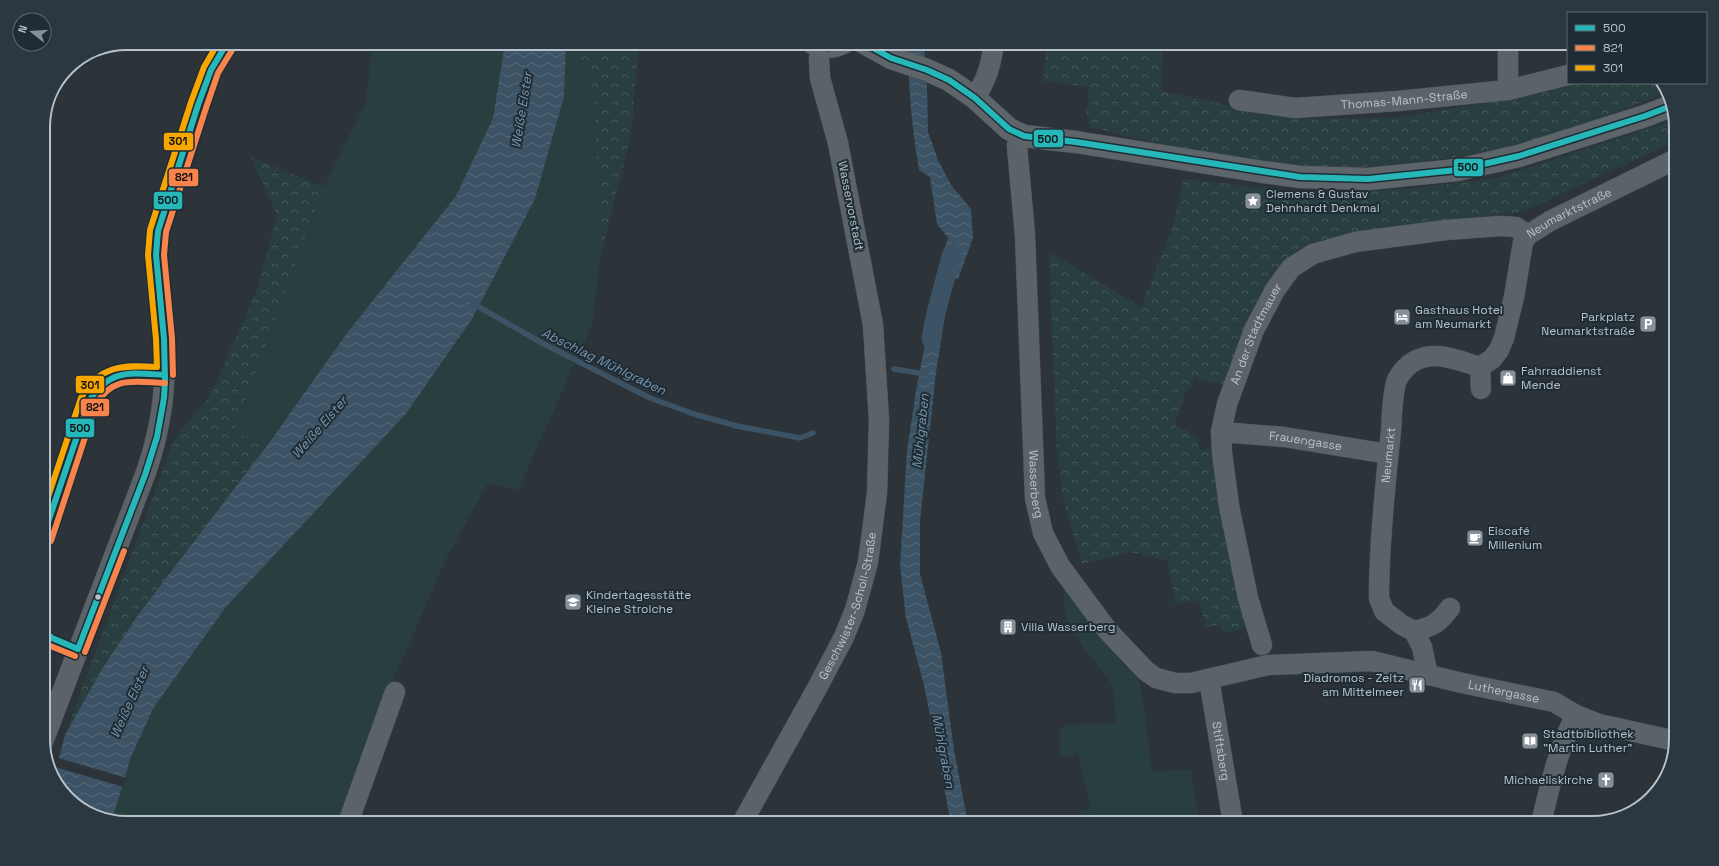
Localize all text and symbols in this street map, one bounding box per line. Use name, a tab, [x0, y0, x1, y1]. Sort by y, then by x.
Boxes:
north arrow	[12, 12, 52, 52]
legend	[1567, 12, 1707, 84]
text: 500	[1603, 20, 1626, 36]
text: N	[15, 24, 30, 35]
text: 821	[1603, 40, 1623, 56]
text: 301	[1603, 60, 1623, 76]
water label: Weiße Elster	[507, 69, 536, 149]
street label: Thomas-Mann-Straße	[1340, 86, 1468, 113]
line badge: 500	[1033, 129, 1064, 148]
line badge: 301	[163, 132, 194, 151]
text: 500	[1038, 132, 1058, 146]
text: 301	[169, 134, 187, 148]
line badge: 500	[1453, 158, 1484, 177]
street label: Wasservorstadt	[834, 160, 868, 252]
text: 500	[1458, 160, 1478, 174]
line badge: 821	[168, 168, 199, 187]
text: 821	[175, 170, 193, 184]
street label: Neumarktstraße	[1523, 184, 1614, 242]
place label: Clemens & Gustav Dehnhardt Denkmal	[1266, 186, 1380, 216]
line badge: 500	[153, 191, 183, 210]
place icon: Clemens & Gustav Dehnhardt Denkmal	[1243, 191, 1263, 211]
text: 500	[158, 193, 178, 207]
street label: An der Stadtmauer	[1227, 280, 1286, 387]
place label: Gasthaus Hotel am Neumarkt	[1415, 302, 1503, 332]
hotel icon: Gasthaus Hotel am Neumarkt	[1392, 307, 1412, 327]
place label: Parkplatz Neumarktstraße	[1541, 309, 1635, 339]
parking icon: Parkplatz Neumarktstraße	[1638, 314, 1658, 334]
water label: Abschlag Mühlgraben	[539, 324, 670, 399]
place label: Fahrraddienst Mende	[1521, 363, 1602, 393]
shop icon: Fahrraddienst Mende	[1498, 368, 1518, 388]
line badge: 301	[75, 375, 105, 394]
text: 301	[81, 378, 99, 392]
water label: Weiße Elster	[288, 391, 352, 462]
water label: Mühlgraben	[908, 392, 933, 469]
line badge: 821	[80, 398, 110, 417]
text: 821	[86, 400, 104, 414]
line badge: 500	[65, 418, 95, 438]
text: 500	[70, 421, 90, 435]
street label: Neumarkt	[1378, 427, 1399, 484]
street label: Frauengasse	[1268, 428, 1343, 454]
street label: Wasserberg	[1025, 450, 1047, 520]
place label: Eiscafé Millenium	[1488, 523, 1542, 553]
cafe icon: Eiscafé Millenium	[1465, 528, 1485, 548]
street label: Geschwister-Scholl-Straße	[815, 531, 880, 683]
place label: Kindertagesstätte Kleine Strolche	[586, 587, 691, 617]
unlabelled marker	[93, 592, 103, 602]
school or university icon: Kindertagesstätte Kleine Strolche	[563, 592, 583, 612]
building icon: Villa Wasserberg	[998, 617, 1018, 637]
place label: Villa Wasserberg	[1021, 619, 1116, 635]
water label: Weiße Elster	[106, 662, 154, 741]
place label: Diadromos - Zeitz am Mittelmeer	[1303, 670, 1404, 700]
restaurant icon: Diadromos - Zeitz am Mittelmeer	[1407, 675, 1427, 695]
street label: Luthergasse	[1467, 676, 1541, 707]
water label: Mühlgraben	[928, 713, 959, 790]
street label: Stiftsberg	[1208, 720, 1234, 782]
place label: Stadtbibliothek "Martin Luther"	[1543, 726, 1634, 756]
library icon: Stadtbibliothek "Martin Luther"	[1520, 731, 1540, 751]
church icon: Michaeliskirche	[1596, 770, 1616, 790]
place label: Michaeliskirche	[1504, 772, 1593, 788]

